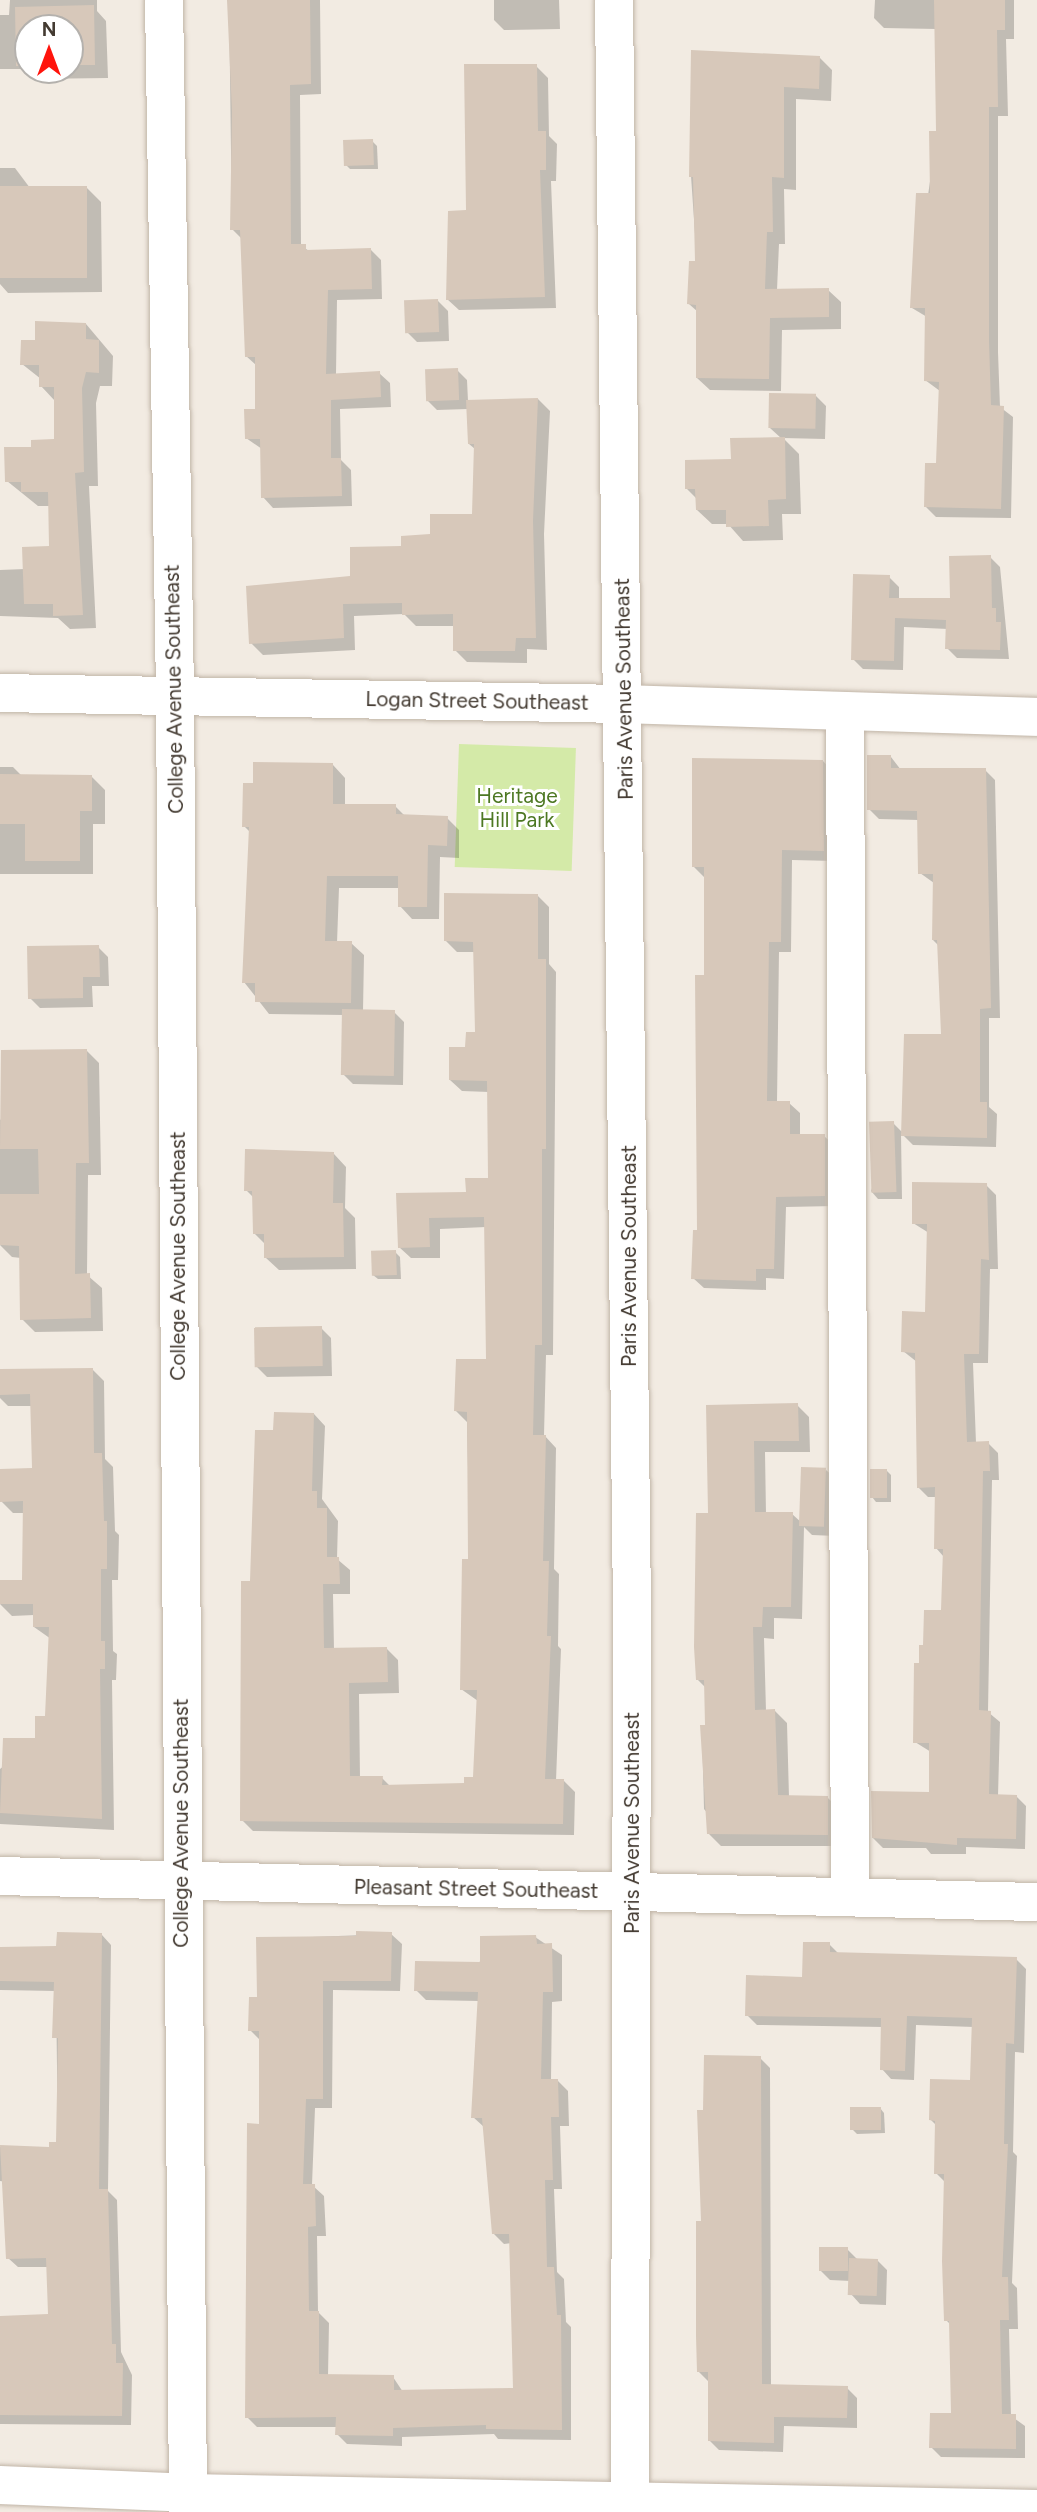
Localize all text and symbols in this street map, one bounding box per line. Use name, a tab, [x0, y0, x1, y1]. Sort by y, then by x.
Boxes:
north arrow	[14, 14, 84, 84]
text: N	[42, 18, 56, 41]
street label: College Avenue Southeast	[159, 564, 189, 814]
street label: Paris Avenue Southeast	[609, 578, 639, 800]
street label: Logan Street Southeast	[365, 686, 589, 716]
park label: Heritage Hill Park	[476, 783, 558, 833]
street label: College Avenue Southeast	[165, 1131, 191, 1381]
street label: Paris Avenue Southeast	[616, 1145, 642, 1367]
street label: College Avenue Southeast	[168, 1698, 194, 1948]
street label: Paris Avenue Southeast	[619, 1712, 645, 1934]
street label: Pleasant Street Southeast	[353, 1874, 599, 1904]

